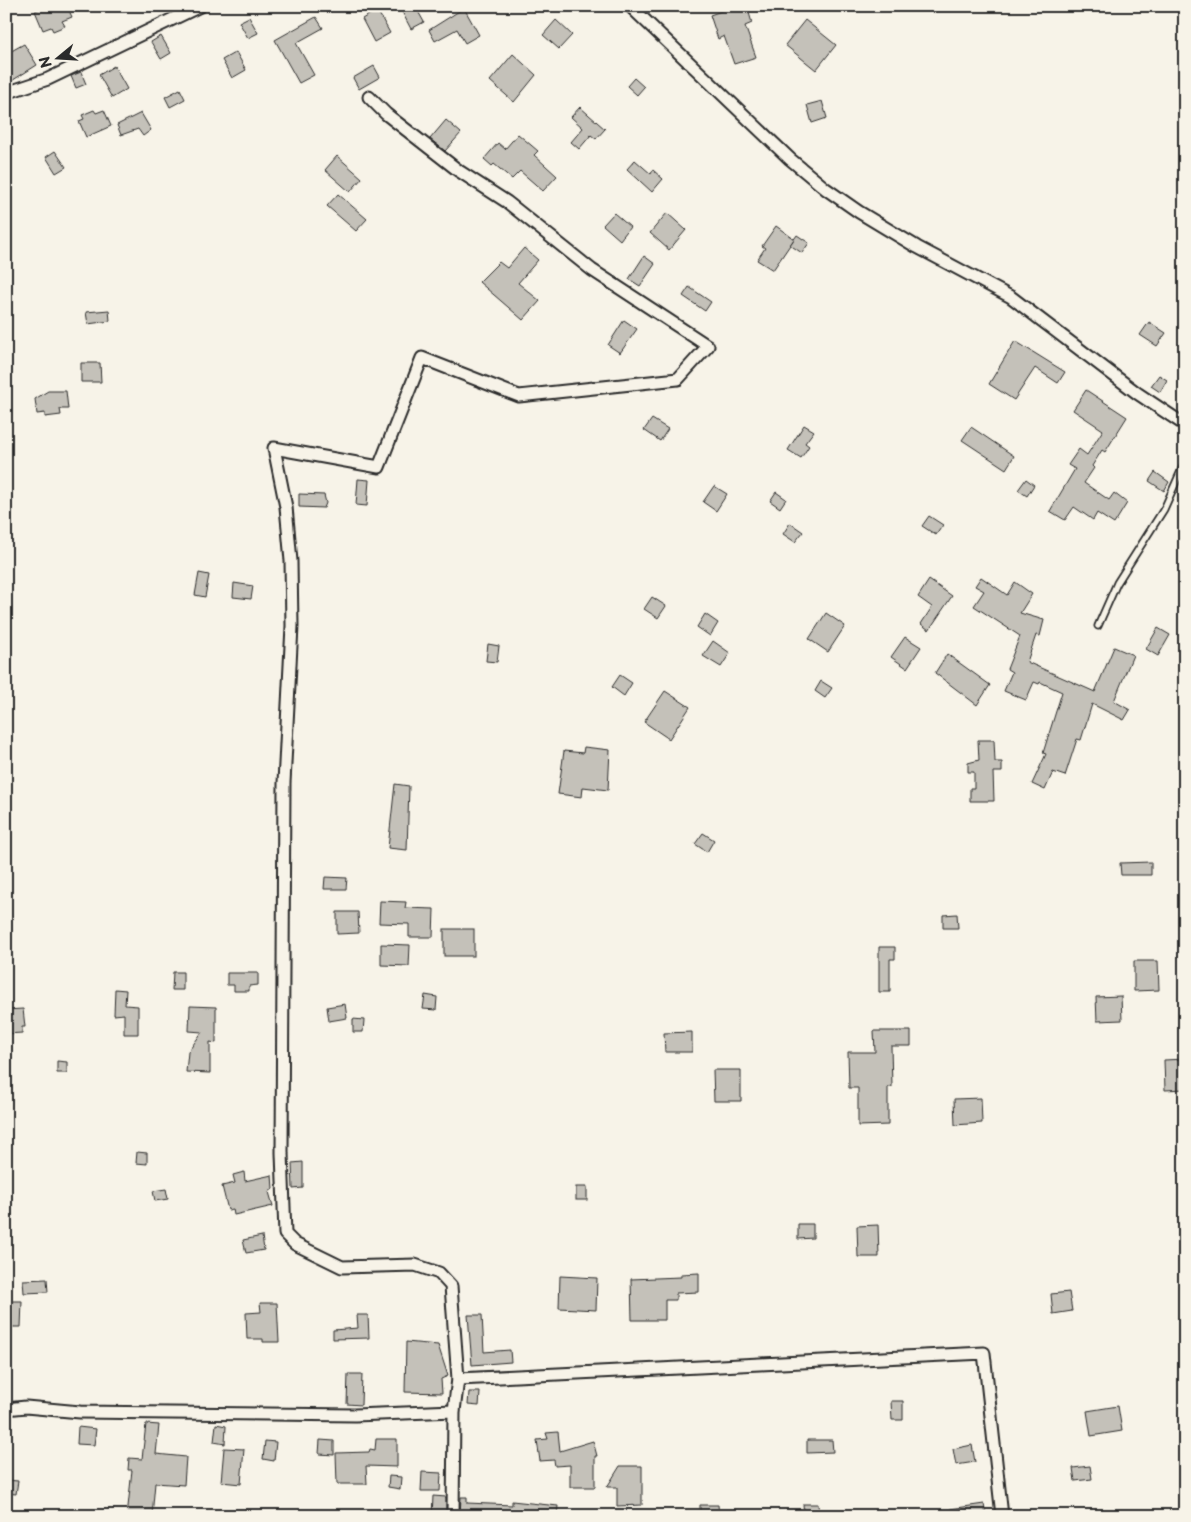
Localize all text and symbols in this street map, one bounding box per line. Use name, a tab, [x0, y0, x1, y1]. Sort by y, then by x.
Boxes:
north arrow	[32, 32, 82, 82]
text: N	[33, 54, 57, 71]

